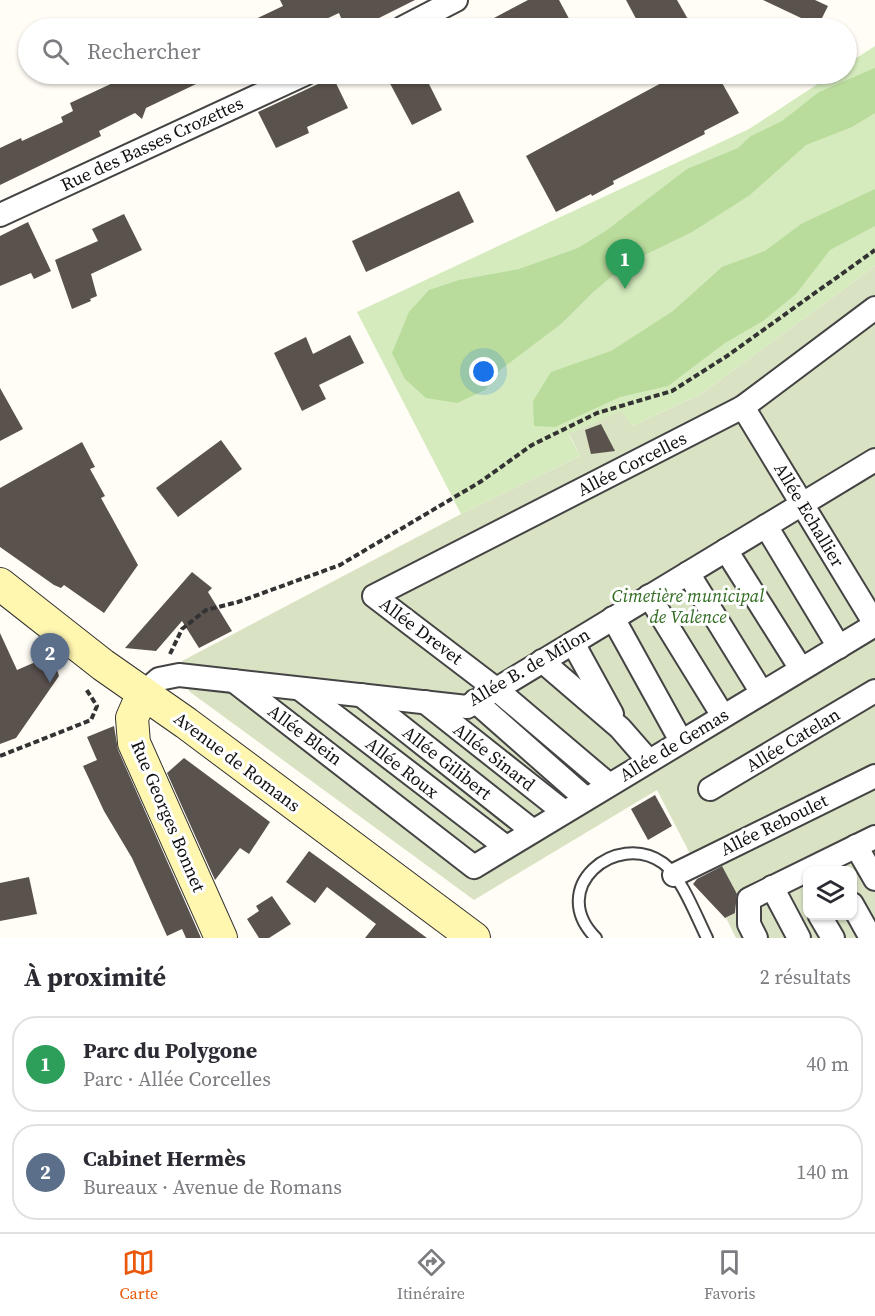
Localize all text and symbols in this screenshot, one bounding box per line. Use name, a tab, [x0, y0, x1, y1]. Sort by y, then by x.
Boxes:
search box	[18, 18, 857, 84]
icon: search	[39, 35, 72, 68]
text: Rechercher	[87, 36, 201, 66]
street label: Rue des Basses Crozettes	[56, 90, 247, 197]
pin: 1	[606, 240, 644, 289]
your location	[469, 357, 498, 386]
street label: Allée Corcelles	[573, 425, 691, 502]
street label: Allée Echallier	[768, 458, 851, 572]
park label: Cimetière municipal de Valence	[612, 583, 764, 629]
street label: Allée Drevet	[375, 591, 468, 670]
street label: Allée B. de Milon	[463, 621, 594, 712]
pin: 2	[31, 634, 70, 683]
street label: Allée Blein	[263, 698, 348, 771]
street label: Allée de Gemas	[614, 702, 733, 787]
street label: Allée Catelan	[741, 702, 845, 778]
street label: Avenue de Romans	[169, 706, 306, 818]
street label: Allée Sinard	[448, 717, 540, 796]
street label: Allée Gilibert	[397, 720, 497, 805]
street label: Allée Roux	[361, 731, 444, 804]
street label: Rue Georges Bonnet	[125, 736, 212, 896]
street label: Allée Reboulet	[716, 788, 832, 861]
map controls	[803, 866, 857, 920]
button: layers	[803, 866, 857, 920]
text: À proximité	[24, 959, 166, 995]
text: 2 résultats	[760, 963, 851, 991]
text: Parc du Polygone	[83, 1035, 257, 1065]
text: 1	[40, 1050, 51, 1078]
text: 40 m	[806, 1050, 849, 1078]
text: Parc · Allée Corcelles	[83, 1065, 271, 1093]
text: Cabinet Hermès	[83, 1143, 246, 1173]
text: 2	[40, 1158, 51, 1186]
text: 140 m	[796, 1158, 849, 1186]
text: Bureaux · Avenue de Romans	[83, 1173, 342, 1201]
tab: Carte	[120, 1246, 158, 1304]
tab: Itinéraire	[397, 1246, 465, 1304]
tab: Favoris	[704, 1246, 755, 1304]

